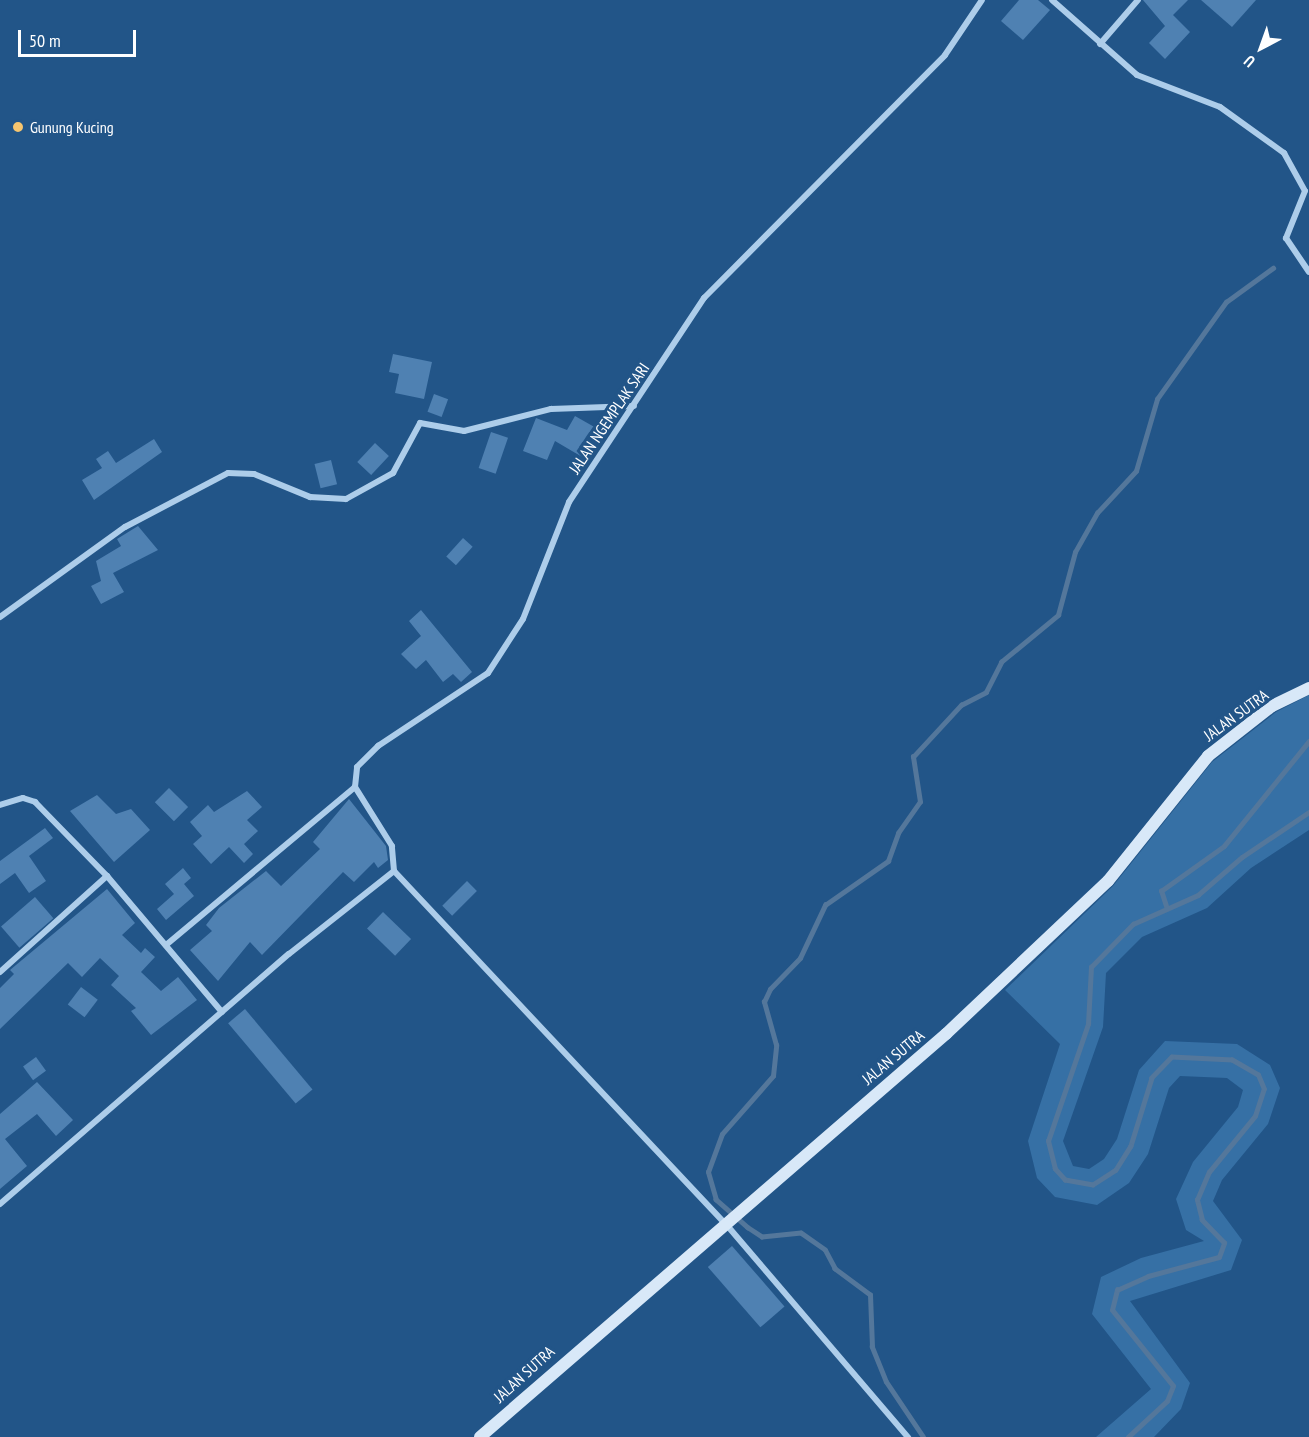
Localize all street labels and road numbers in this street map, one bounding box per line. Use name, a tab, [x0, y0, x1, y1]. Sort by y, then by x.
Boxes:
street label: JALAN NGEMPLAK SARI	[565, 359, 653, 477]
street label: JALAN SUTRA	[1200, 685, 1272, 745]
street label: JALAN SUTRA	[858, 1026, 928, 1088]
street label: JALAN SUTRA	[490, 1342, 558, 1406]

